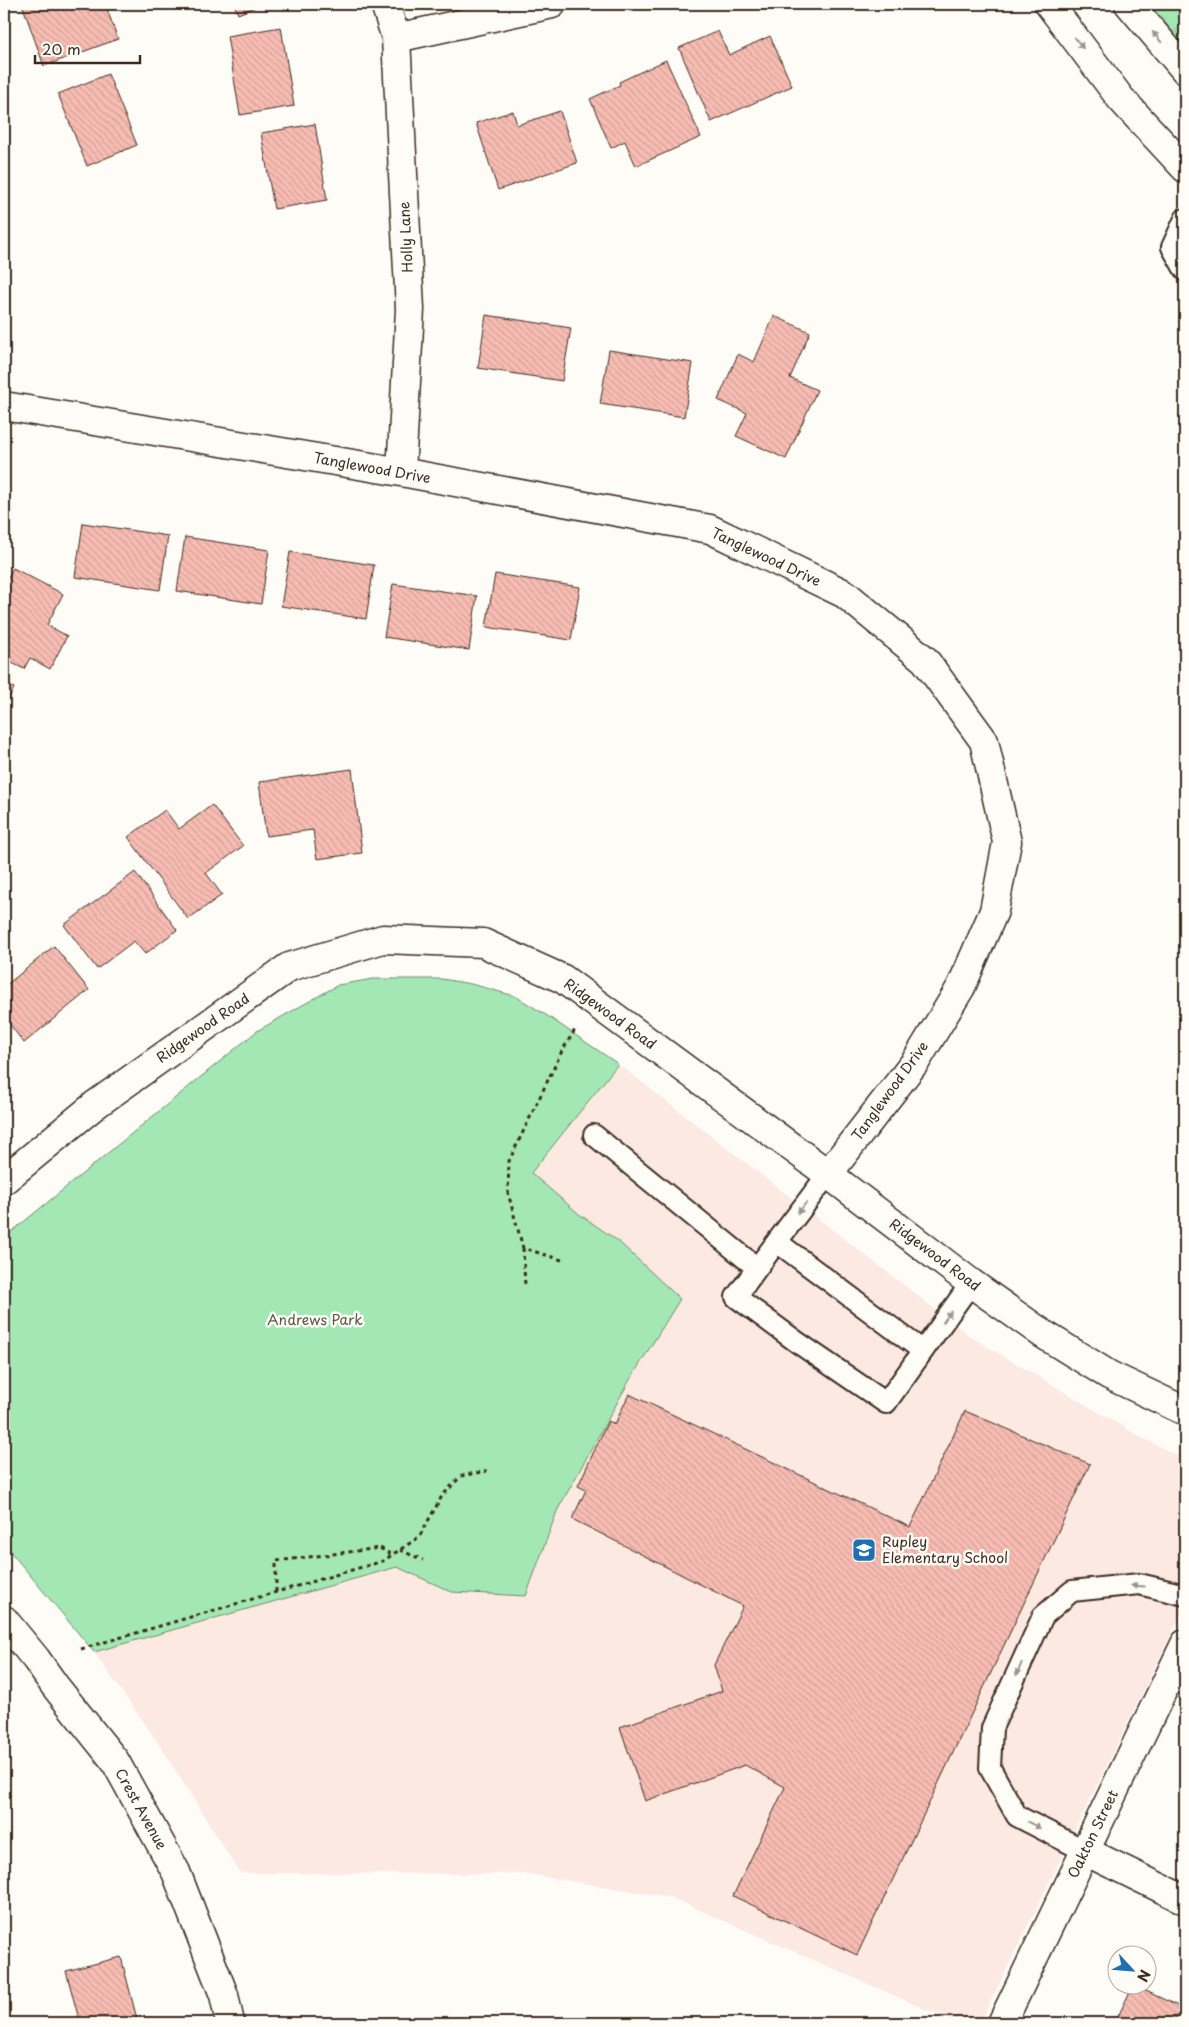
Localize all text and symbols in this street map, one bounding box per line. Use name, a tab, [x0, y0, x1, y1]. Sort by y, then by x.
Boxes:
one-way arrow	[1152, 31, 1163, 43]
scale bar	[35, 32, 140, 64]
one-way arrow	[1073, 36, 1084, 49]
text: 20 m	[42, 37, 81, 60]
street label: Holly Lane	[393, 201, 418, 273]
street label: Tanglewood Drive	[312, 447, 432, 488]
street label: Tanglewood Drive	[708, 522, 824, 591]
street label: Ridgewood Road	[560, 973, 661, 1054]
street label: Ridgewood Road	[152, 988, 253, 1068]
street label: Tanglewood Drive	[846, 1036, 933, 1145]
one-way arrow	[797, 1201, 808, 1214]
street label: Ridgewood Road	[885, 1213, 985, 1296]
park label: Andrews Park	[267, 1309, 363, 1330]
one-way arrow	[942, 1310, 952, 1324]
place label: Rupley Elementary School	[882, 1531, 1008, 1568]
school or university icon: Rupley Elementary School	[851, 1537, 877, 1563]
one-way arrow	[1129, 1581, 1145, 1589]
one-way arrow	[1015, 1662, 1023, 1676]
street label: Crest Avenue	[110, 1764, 173, 1853]
street label: Oakton Street	[1062, 1786, 1123, 1882]
one-way arrow	[1027, 1821, 1041, 1829]
north arrow	[1106, 1944, 1156, 1994]
text: N	[1132, 1966, 1156, 1986]

